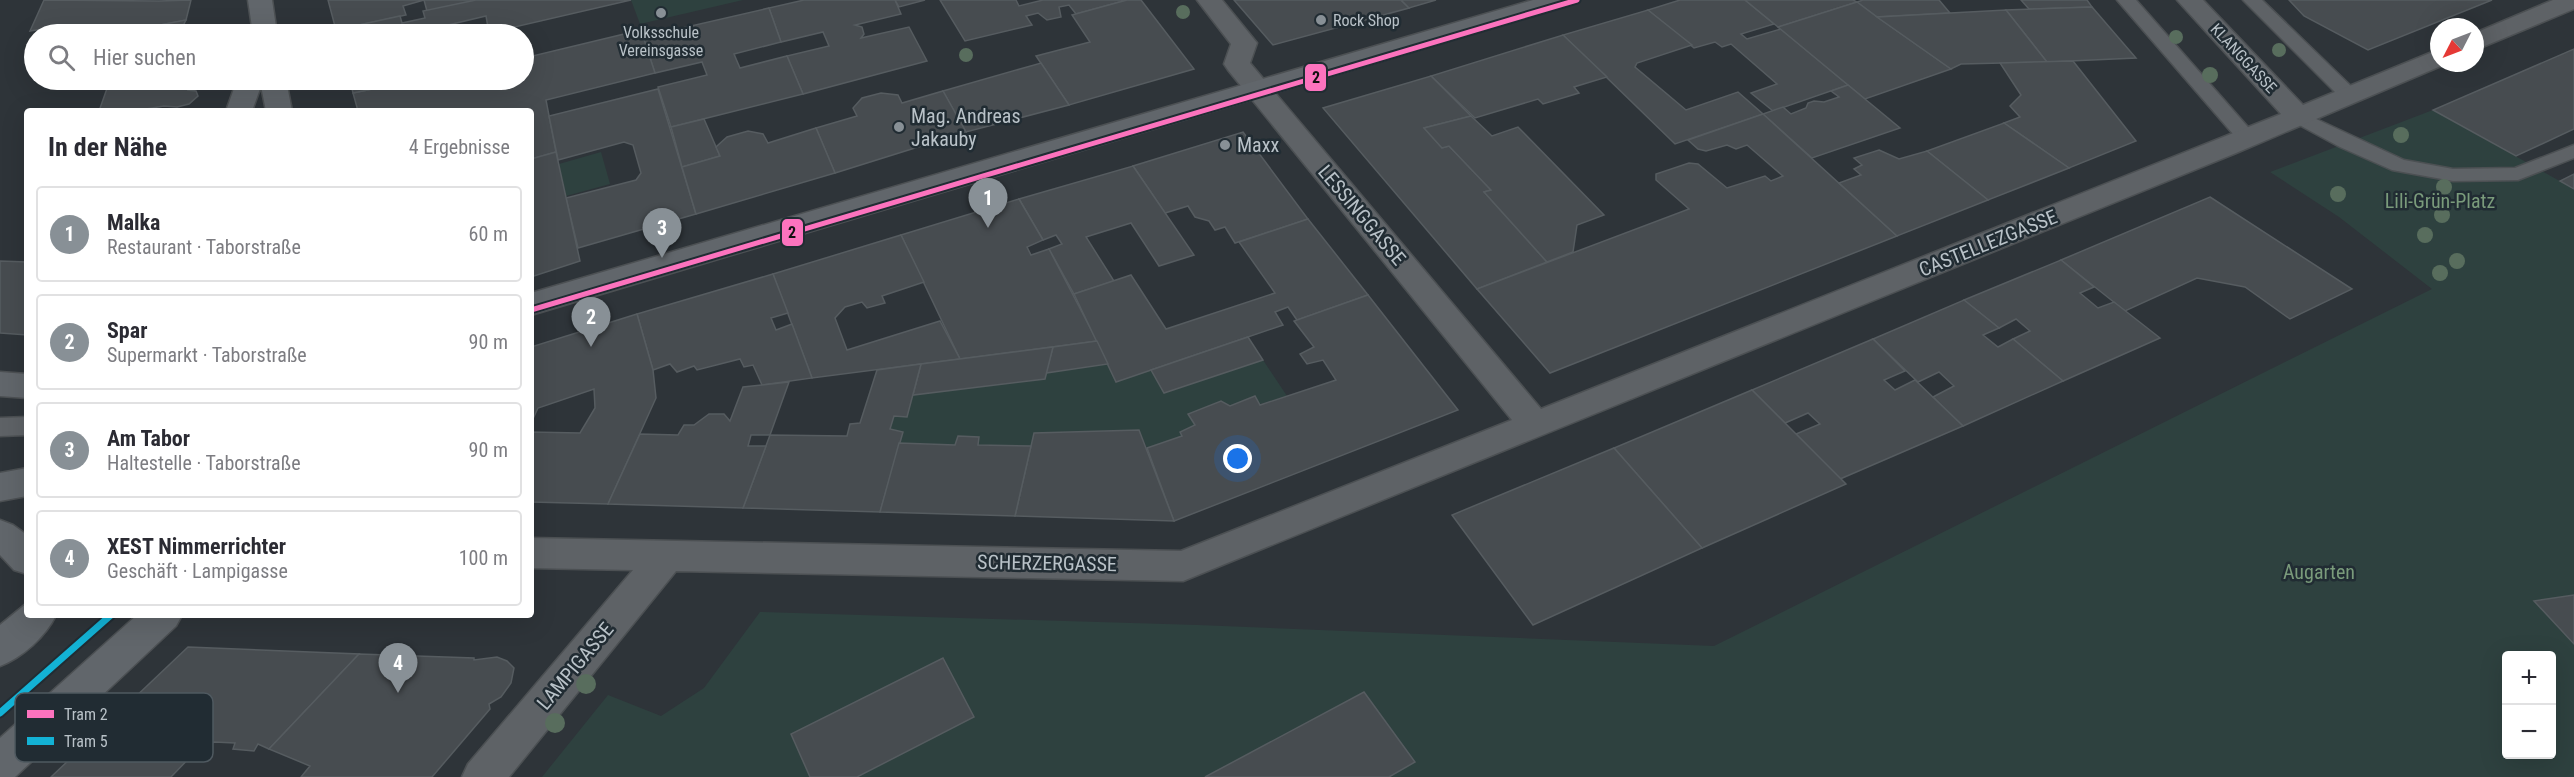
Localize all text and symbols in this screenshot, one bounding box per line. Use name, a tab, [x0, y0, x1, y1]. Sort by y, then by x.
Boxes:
marker: Volksschule Vereinsgasse	[654, 6, 668, 20]
place label: Rock Shop	[1333, 11, 1400, 30]
marker: Rock Shop	[1314, 13, 1328, 27]
north arrow	[2430, 18, 2484, 72]
street label: KLANGGASSE	[2207, 20, 2281, 97]
place label: Volksschule Vereinsgasse	[619, 23, 703, 60]
search box	[24, 24, 534, 90]
icon: search	[45, 41, 78, 74]
text: Hier suchen	[93, 45, 196, 70]
line badge: 2	[1304, 63, 1327, 92]
text: 2	[1312, 68, 1320, 87]
place label: Mag. Andreas Jakauby	[911, 104, 1021, 151]
marker: Mag. Andreas Jakauby	[892, 120, 906, 134]
text: In der Nähe	[48, 132, 167, 162]
place label: Maxx	[1237, 133, 1279, 157]
text: 4 Ergebnisse	[409, 135, 510, 159]
marker: Maxx	[1218, 138, 1232, 152]
street label: LESSINGGASSE	[1313, 160, 1411, 270]
pin: 1	[968, 178, 1008, 228]
park label: Lili-Grün-Platz	[2385, 189, 2495, 213]
street label: CASTELLEZGASSE	[1915, 204, 2061, 282]
pin: 3	[642, 208, 682, 258]
text: Malka	[107, 210, 160, 235]
line badge: 2	[781, 218, 804, 247]
text: 1	[64, 222, 75, 246]
text: 60 m	[469, 222, 508, 246]
text: 2	[788, 223, 796, 242]
text: Restaurant · Taborstraße	[107, 235, 301, 259]
pin: 2	[572, 298, 610, 347]
text: Spar	[107, 318, 147, 343]
text: 2	[64, 330, 75, 354]
text: 90 m	[469, 330, 508, 354]
text: Supermarkt · Taborstraße	[107, 343, 307, 367]
text: Am Tabor	[107, 426, 190, 451]
text: 3	[64, 438, 75, 462]
text: 90 m	[469, 438, 508, 462]
your location	[1223, 444, 1252, 473]
text: Haltestelle · Taborstraße	[107, 451, 301, 475]
text: XEST Nimmerrichter	[107, 534, 286, 559]
text: 4	[64, 546, 75, 570]
text: 100 m	[459, 546, 508, 570]
street label: SCHERZERGASSE	[977, 550, 1117, 576]
text: Geschäft · Lampigasse	[107, 559, 288, 583]
park label: Augarten	[2283, 560, 2355, 584]
street label: LAMPIGASSE	[532, 617, 618, 714]
pin: 4	[378, 644, 418, 693]
map controls	[2502, 651, 2556, 759]
button: +	[2502, 651, 2556, 705]
legend	[15, 693, 213, 762]
text: Tram 2	[64, 705, 108, 724]
button: −	[2502, 705, 2556, 759]
text: Tram 5	[64, 732, 108, 751]

